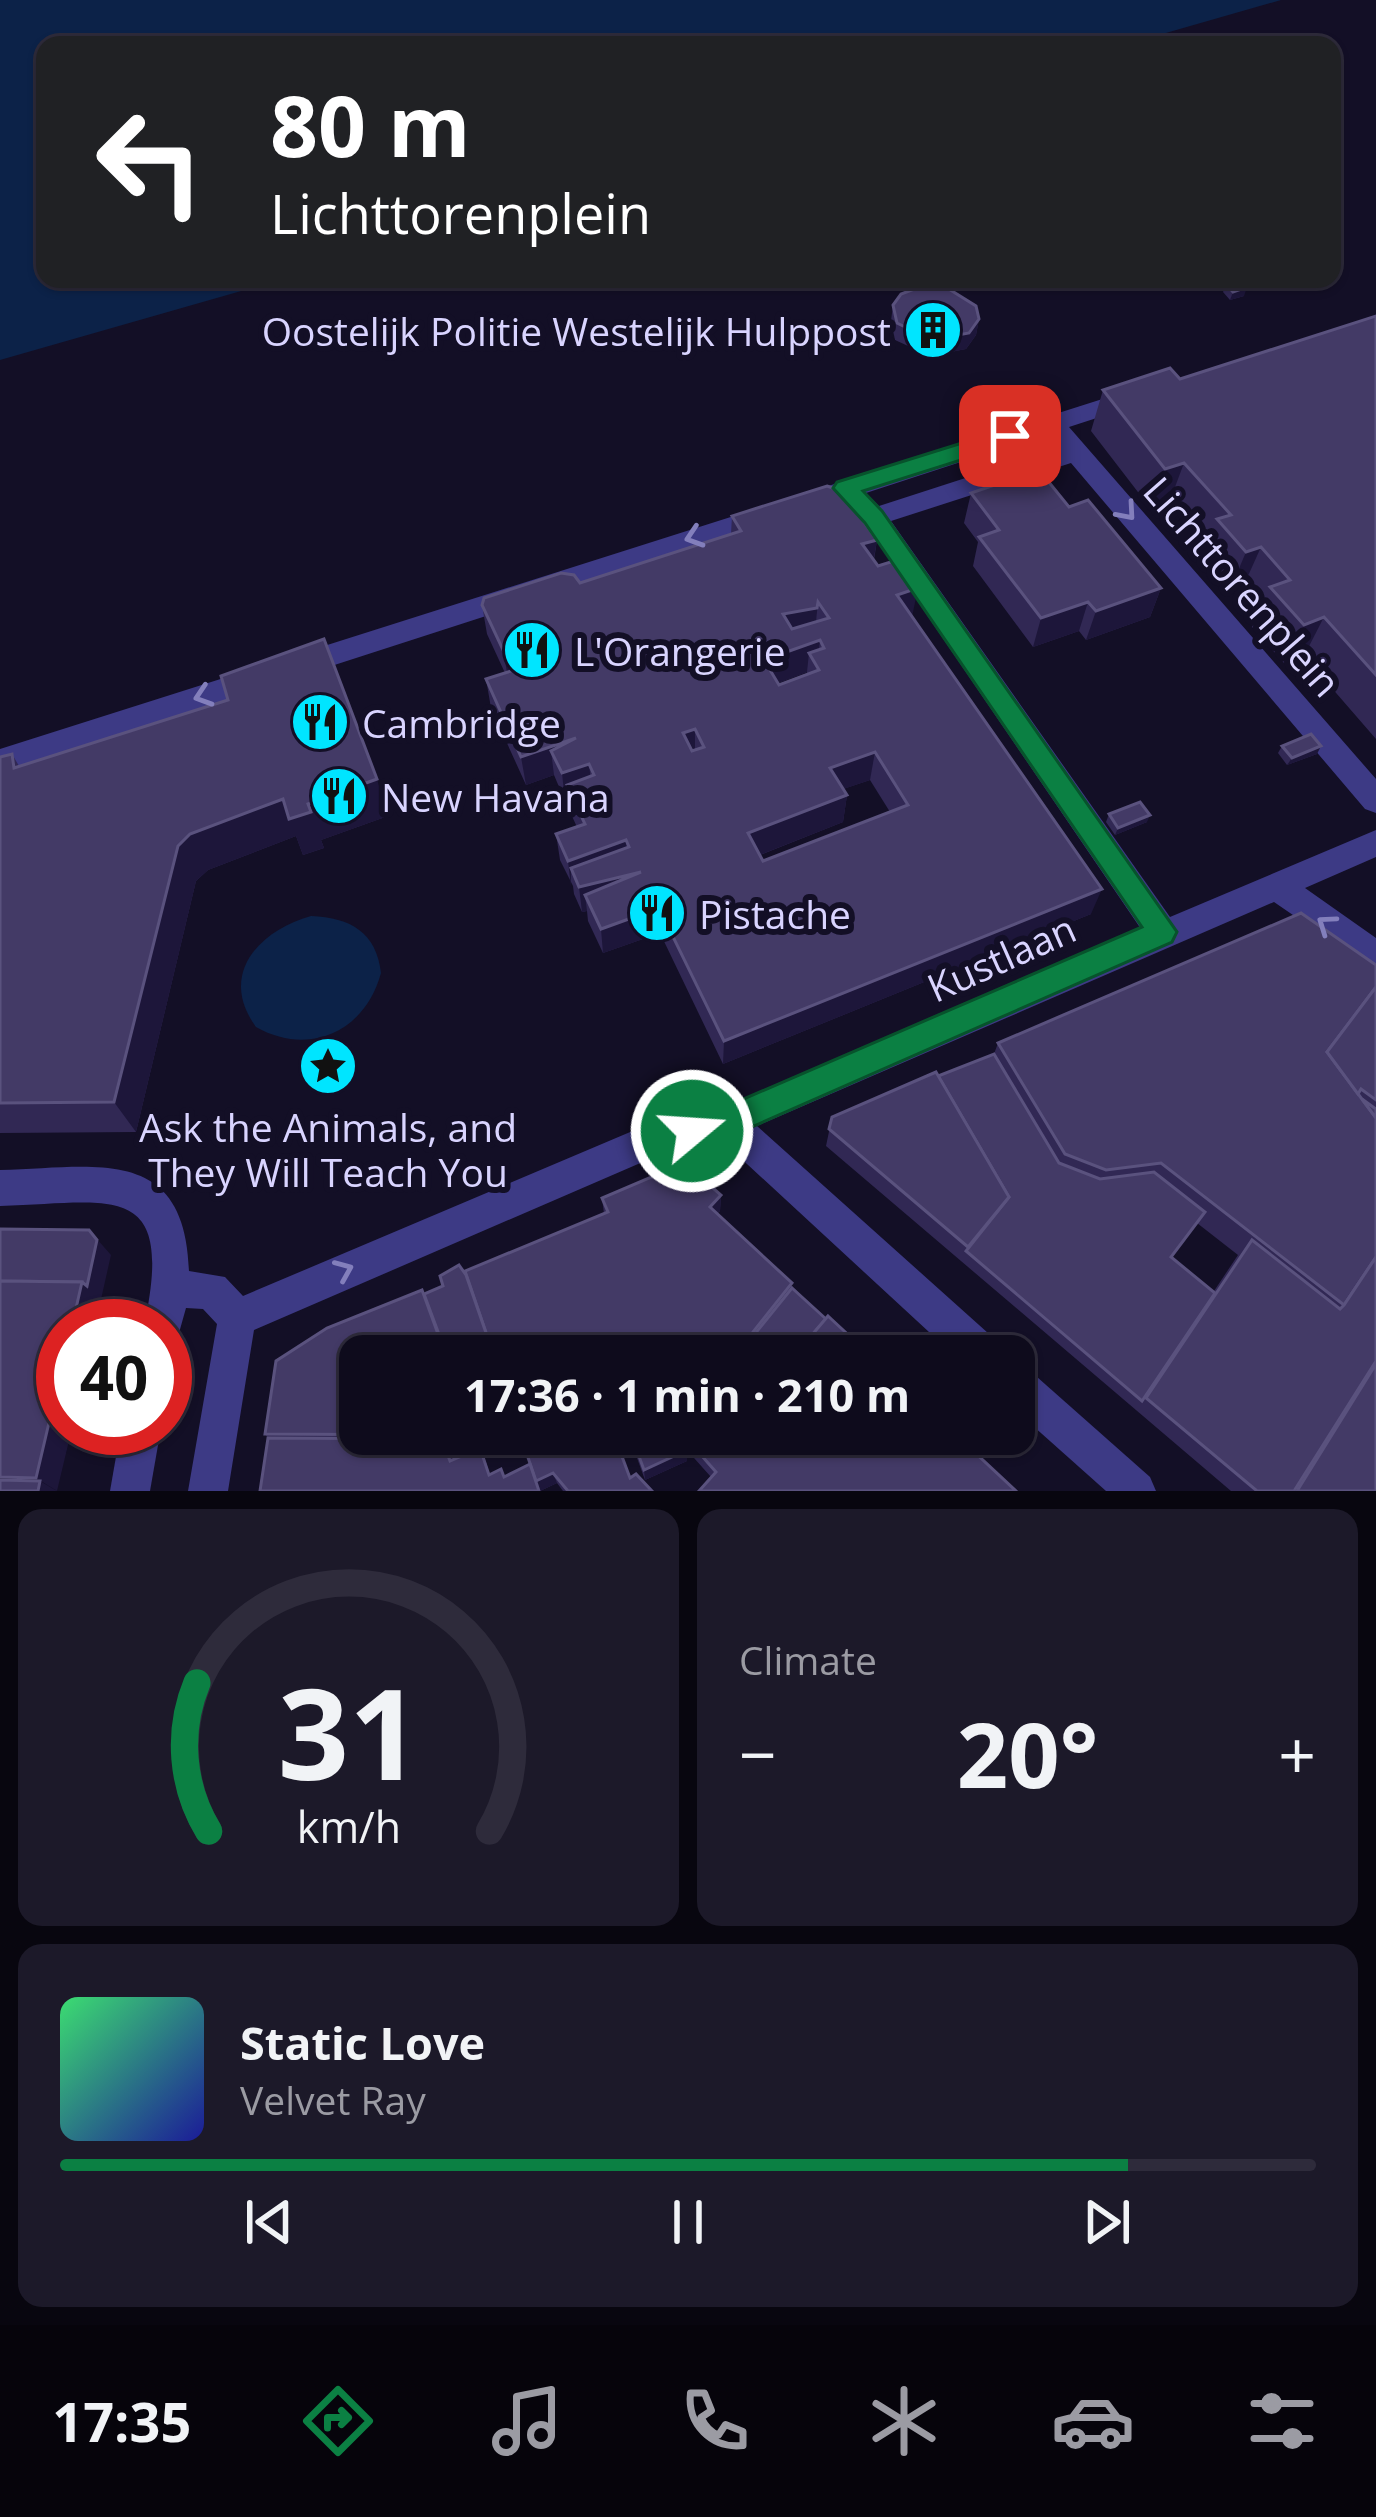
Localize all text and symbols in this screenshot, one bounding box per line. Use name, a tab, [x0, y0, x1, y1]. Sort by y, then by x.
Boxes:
text: 80 m	[270, 67, 470, 182]
icon: left	[72, 84, 228, 240]
text: Lichttorenplein	[270, 176, 651, 250]
building icon: Oostelijk Politie Westelijk Hulppost	[902, 299, 964, 361]
place label: Oostelijk Politie Westelijk Hulppost	[262, 304, 891, 357]
pin	[959, 385, 1061, 487]
icon: arrive	[977, 403, 1043, 469]
street label: Lichttorenplein	[1133, 465, 1353, 707]
one-way arrow	[1113, 498, 1134, 520]
one-way arrow	[684, 522, 705, 547]
restaurant icon: L'Orangerie	[501, 619, 563, 681]
place label: L'Orangerie	[574, 624, 786, 677]
one-way arrow	[193, 682, 214, 707]
restaurant icon: Cambridge	[289, 691, 351, 753]
place label: Cambridge	[362, 696, 561, 749]
restaurant icon: New Havana	[308, 765, 370, 827]
place label: New Havana	[381, 770, 610, 823]
restaurant icon: Pistache	[626, 882, 688, 944]
place label: Pistache	[699, 887, 851, 940]
street label: Kustlaan	[918, 901, 1084, 1013]
one-way arrow	[1317, 916, 1339, 938]
place icon: Ask the Animals, and They Will Teach You	[297, 1035, 359, 1097]
position arrow	[629, 1068, 755, 1194]
place label: Ask the Animals, and They Will Teach You	[139, 1100, 517, 1198]
one-way arrow	[333, 1260, 354, 1284]
speed limit sign: 40	[36, 1299, 192, 1455]
text: 17:36 · 1 min · 210 m	[464, 1364, 910, 1425]
text: Climate	[739, 1633, 877, 1686]
text: 31	[277, 1647, 420, 1817]
text: 20°	[957, 1692, 1098, 1814]
text: −	[739, 1708, 777, 1798]
text: +	[1278, 1708, 1316, 1798]
text: km/h	[296, 1796, 401, 1855]
text: Static Love	[240, 2012, 485, 2073]
text: Velvet Ray	[240, 2073, 426, 2126]
icon: previous	[236, 2189, 302, 2255]
icon: pause	[655, 2189, 721, 2255]
icon: next	[1074, 2189, 1140, 2255]
icon: directions	[296, 2379, 380, 2463]
icon: music	[485, 2379, 569, 2463]
icon: phone	[673, 2379, 757, 2463]
icon: climate	[862, 2379, 946, 2463]
icon: car	[1051, 2379, 1135, 2463]
icon: filters	[1240, 2379, 1324, 2463]
text: 17:35	[52, 2384, 191, 2458]

